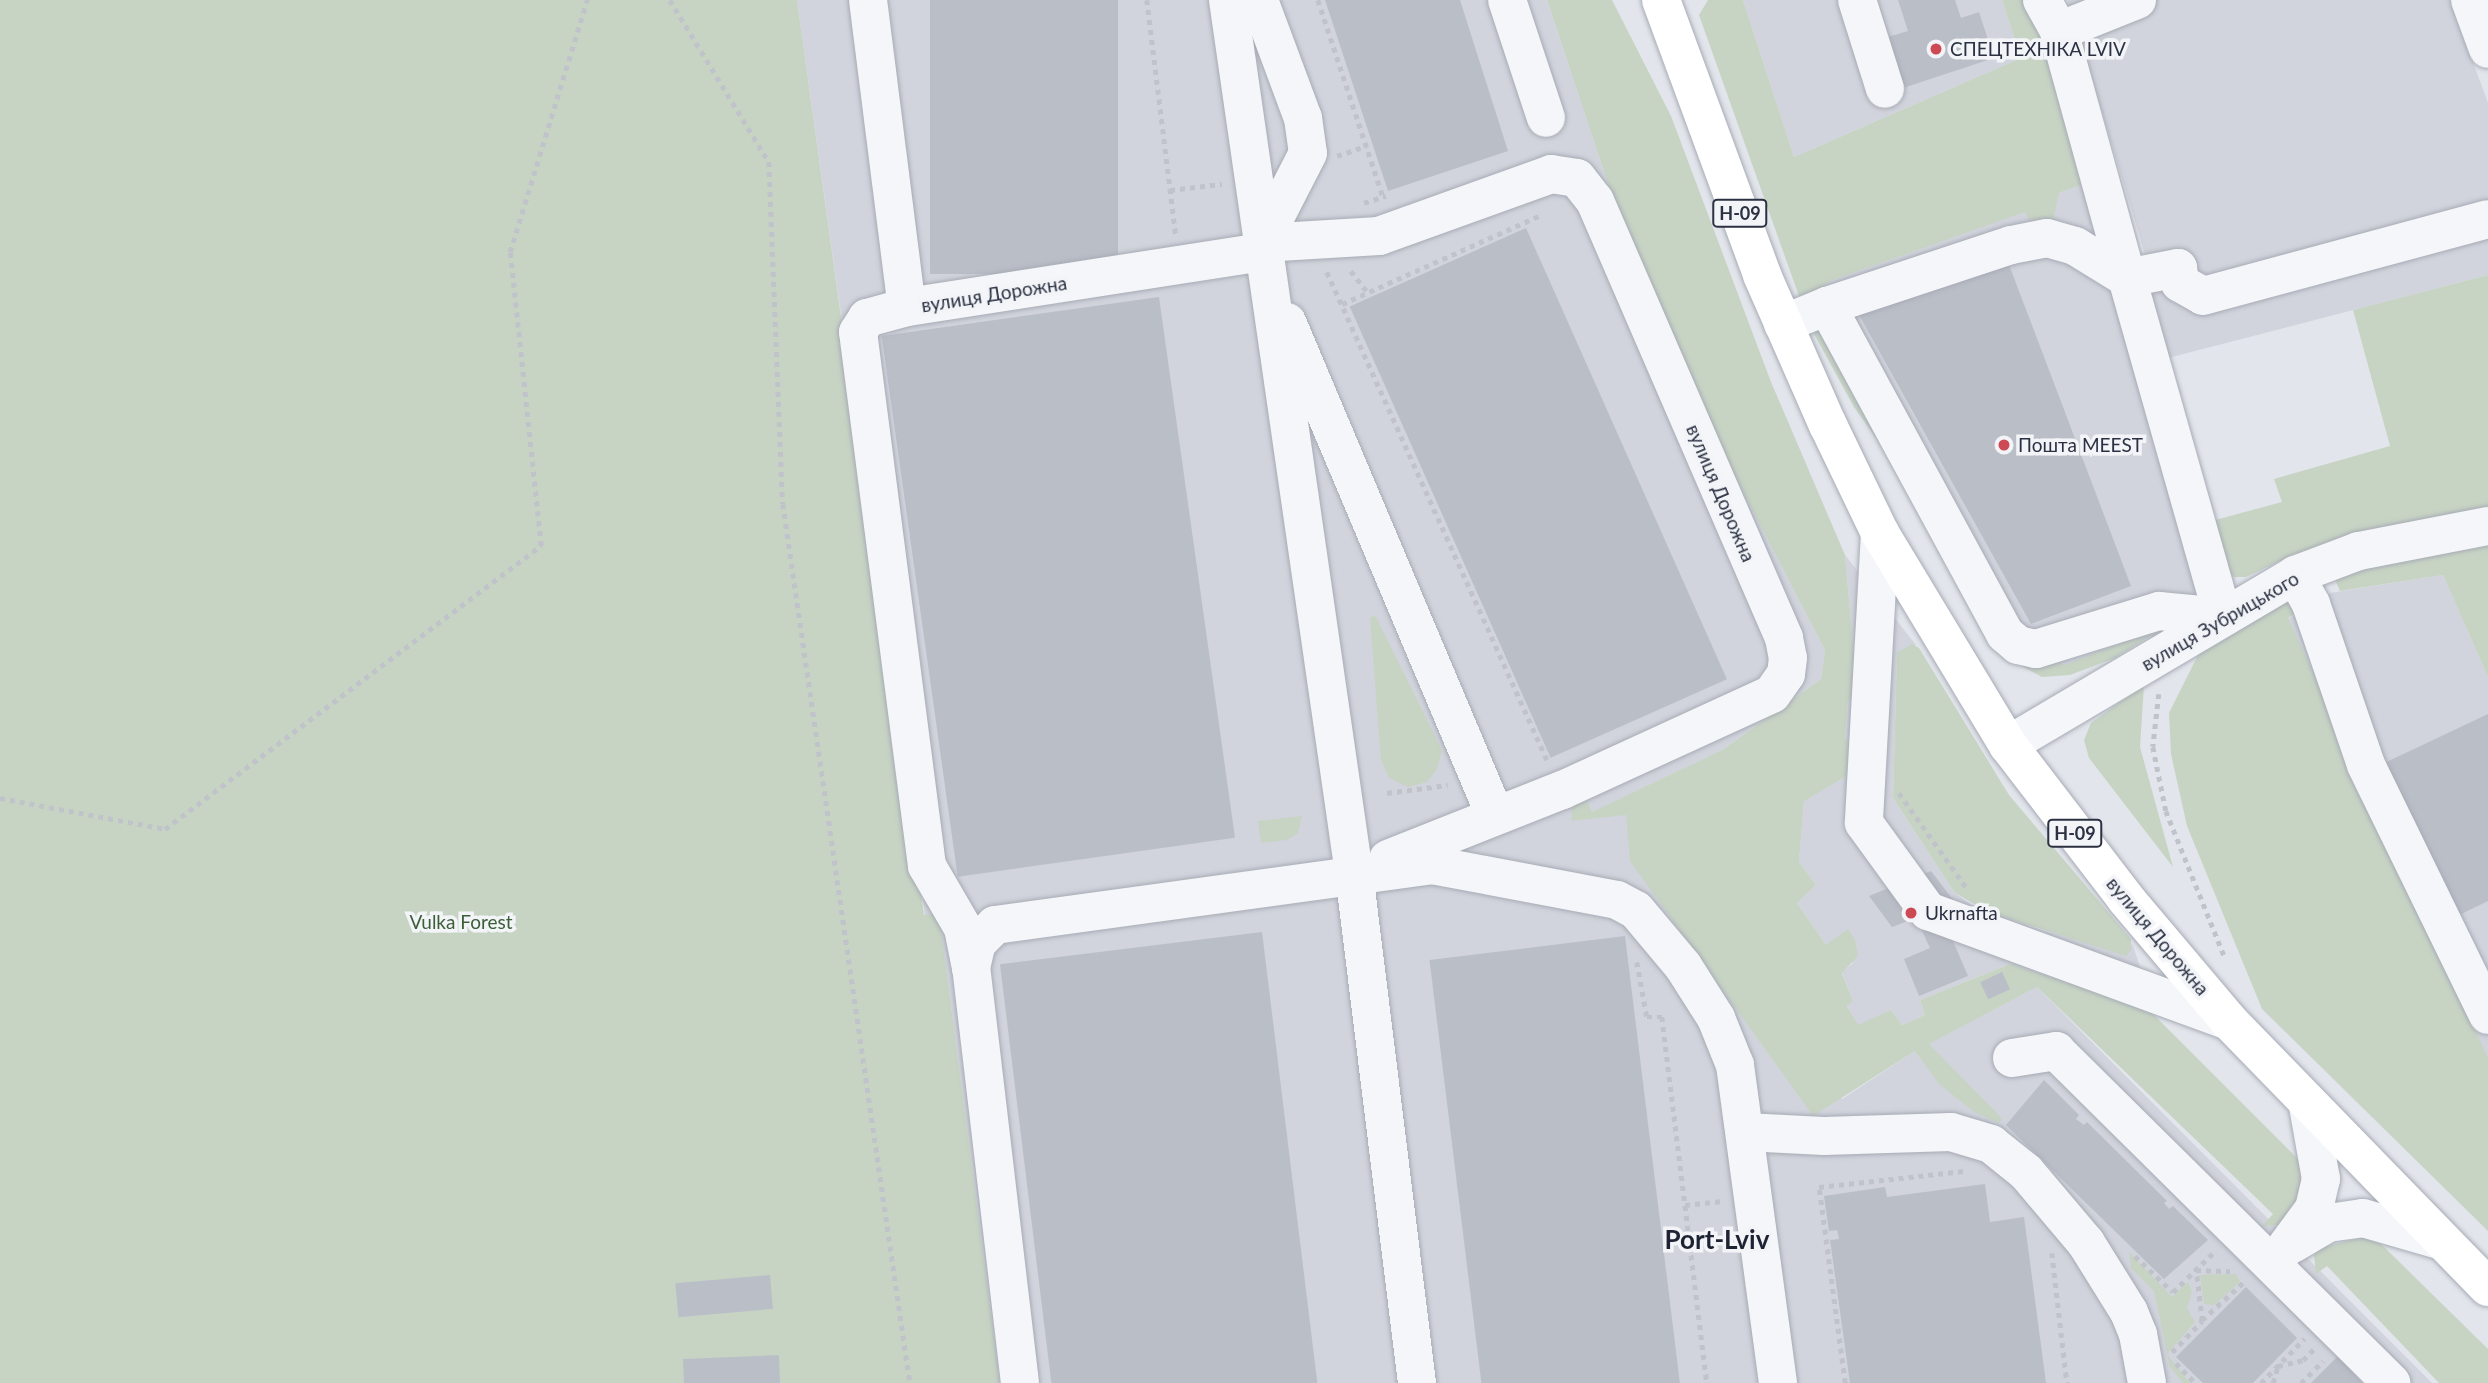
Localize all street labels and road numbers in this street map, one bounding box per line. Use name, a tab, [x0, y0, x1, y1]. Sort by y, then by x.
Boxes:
road number: Н-09	[1712, 198, 1768, 228]
street label: вулиця Дорожна	[920, 271, 1068, 317]
street label: вулиця Дорожна	[1682, 421, 1760, 565]
street label: вулиця Зубрицького	[2137, 567, 2303, 675]
road number: Н-09	[2047, 818, 2103, 848]
street label: вулиця Дорожна	[2102, 872, 2214, 1000]

